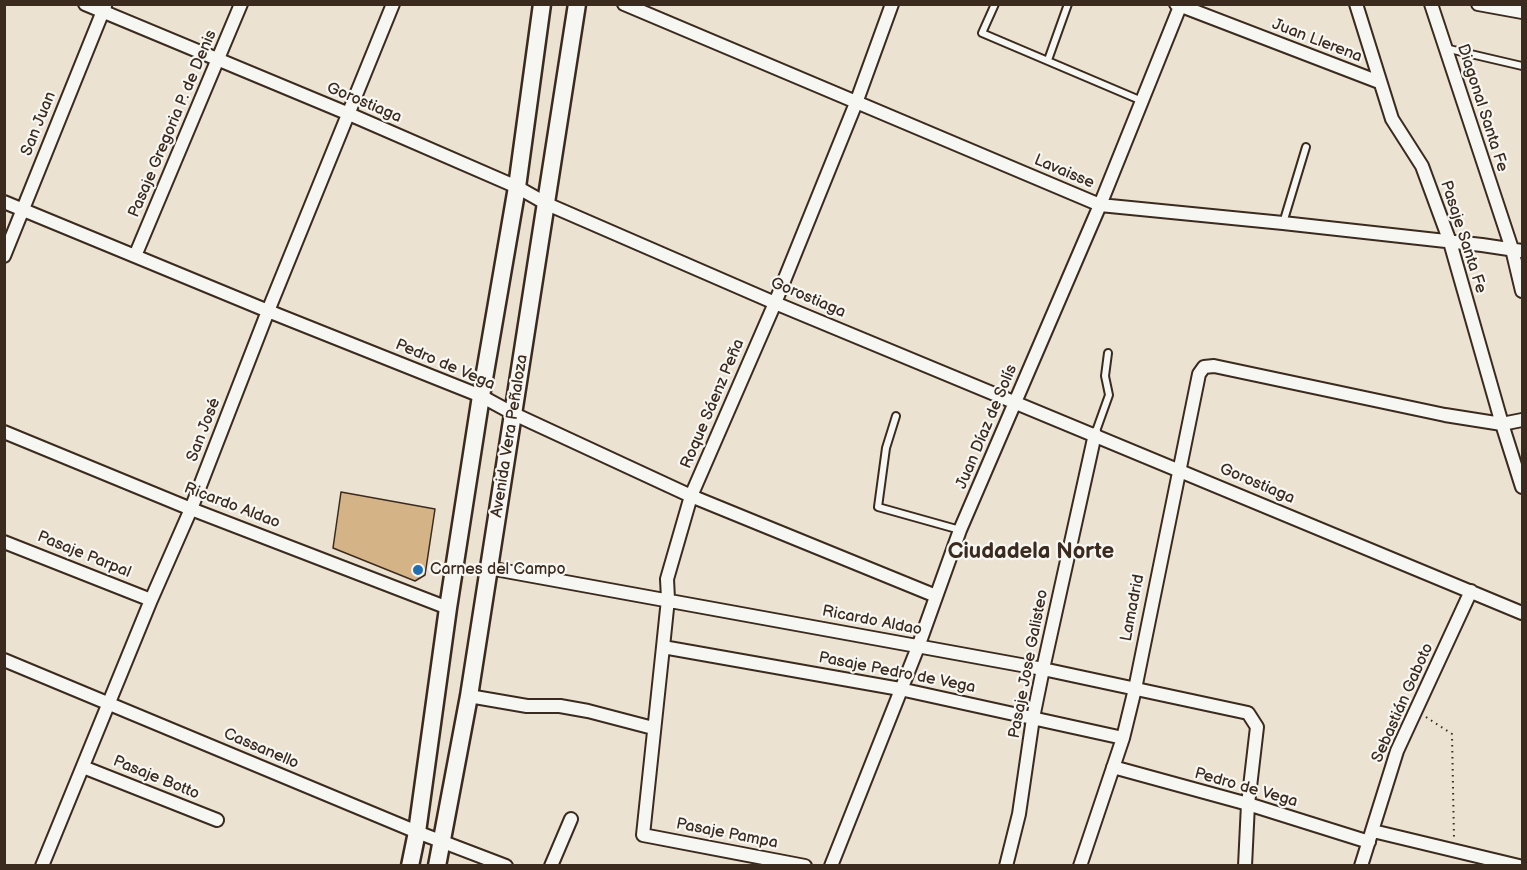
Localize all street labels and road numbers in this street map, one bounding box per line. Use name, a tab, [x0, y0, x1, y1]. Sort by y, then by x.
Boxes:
street label: Juan Llerena	[1269, 15, 1365, 67]
street label: Pasaje Gregoria P. de Denis	[125, 27, 221, 221]
street label: Diagonal Santa Fe	[1452, 42, 1512, 174]
street label: Gorostiaga	[324, 79, 404, 127]
street label: San Juan	[17, 89, 61, 159]
street label: Lavaisse	[1031, 151, 1097, 193]
street label: Pasaje Santa Fe	[1436, 178, 1490, 296]
street label: Gorostiaga	[768, 274, 848, 322]
street label: Pedro de Vega	[392, 335, 498, 395]
street label: Roque Sáenz Peña	[677, 336, 749, 472]
street label: Avenida Vera Peñaloza	[488, 353, 532, 519]
street label: Juan Díaz de Solís	[952, 362, 1022, 492]
street label: San José	[183, 395, 225, 465]
street label: Gorostiaga	[1217, 460, 1297, 508]
street label: Ricardo Aldao	[181, 479, 283, 533]
street label: Pasaje Parpal	[34, 528, 134, 582]
street label: Lamadrid	[1117, 573, 1149, 643]
street label: Pasaje Jose Galisteo	[1005, 588, 1053, 740]
street label: Ricardo Aldao	[820, 602, 924, 640]
street label: Sebastián Gaboto	[1368, 640, 1438, 766]
street label: Pasaje Pedro de Vega	[817, 648, 977, 698]
street label: Cassanello	[220, 725, 302, 773]
street label: Pasaje Botto	[110, 752, 202, 804]
street label: Pedro de Vega	[1192, 764, 1300, 812]
street label: Pasaje Pampa	[675, 815, 779, 853]

